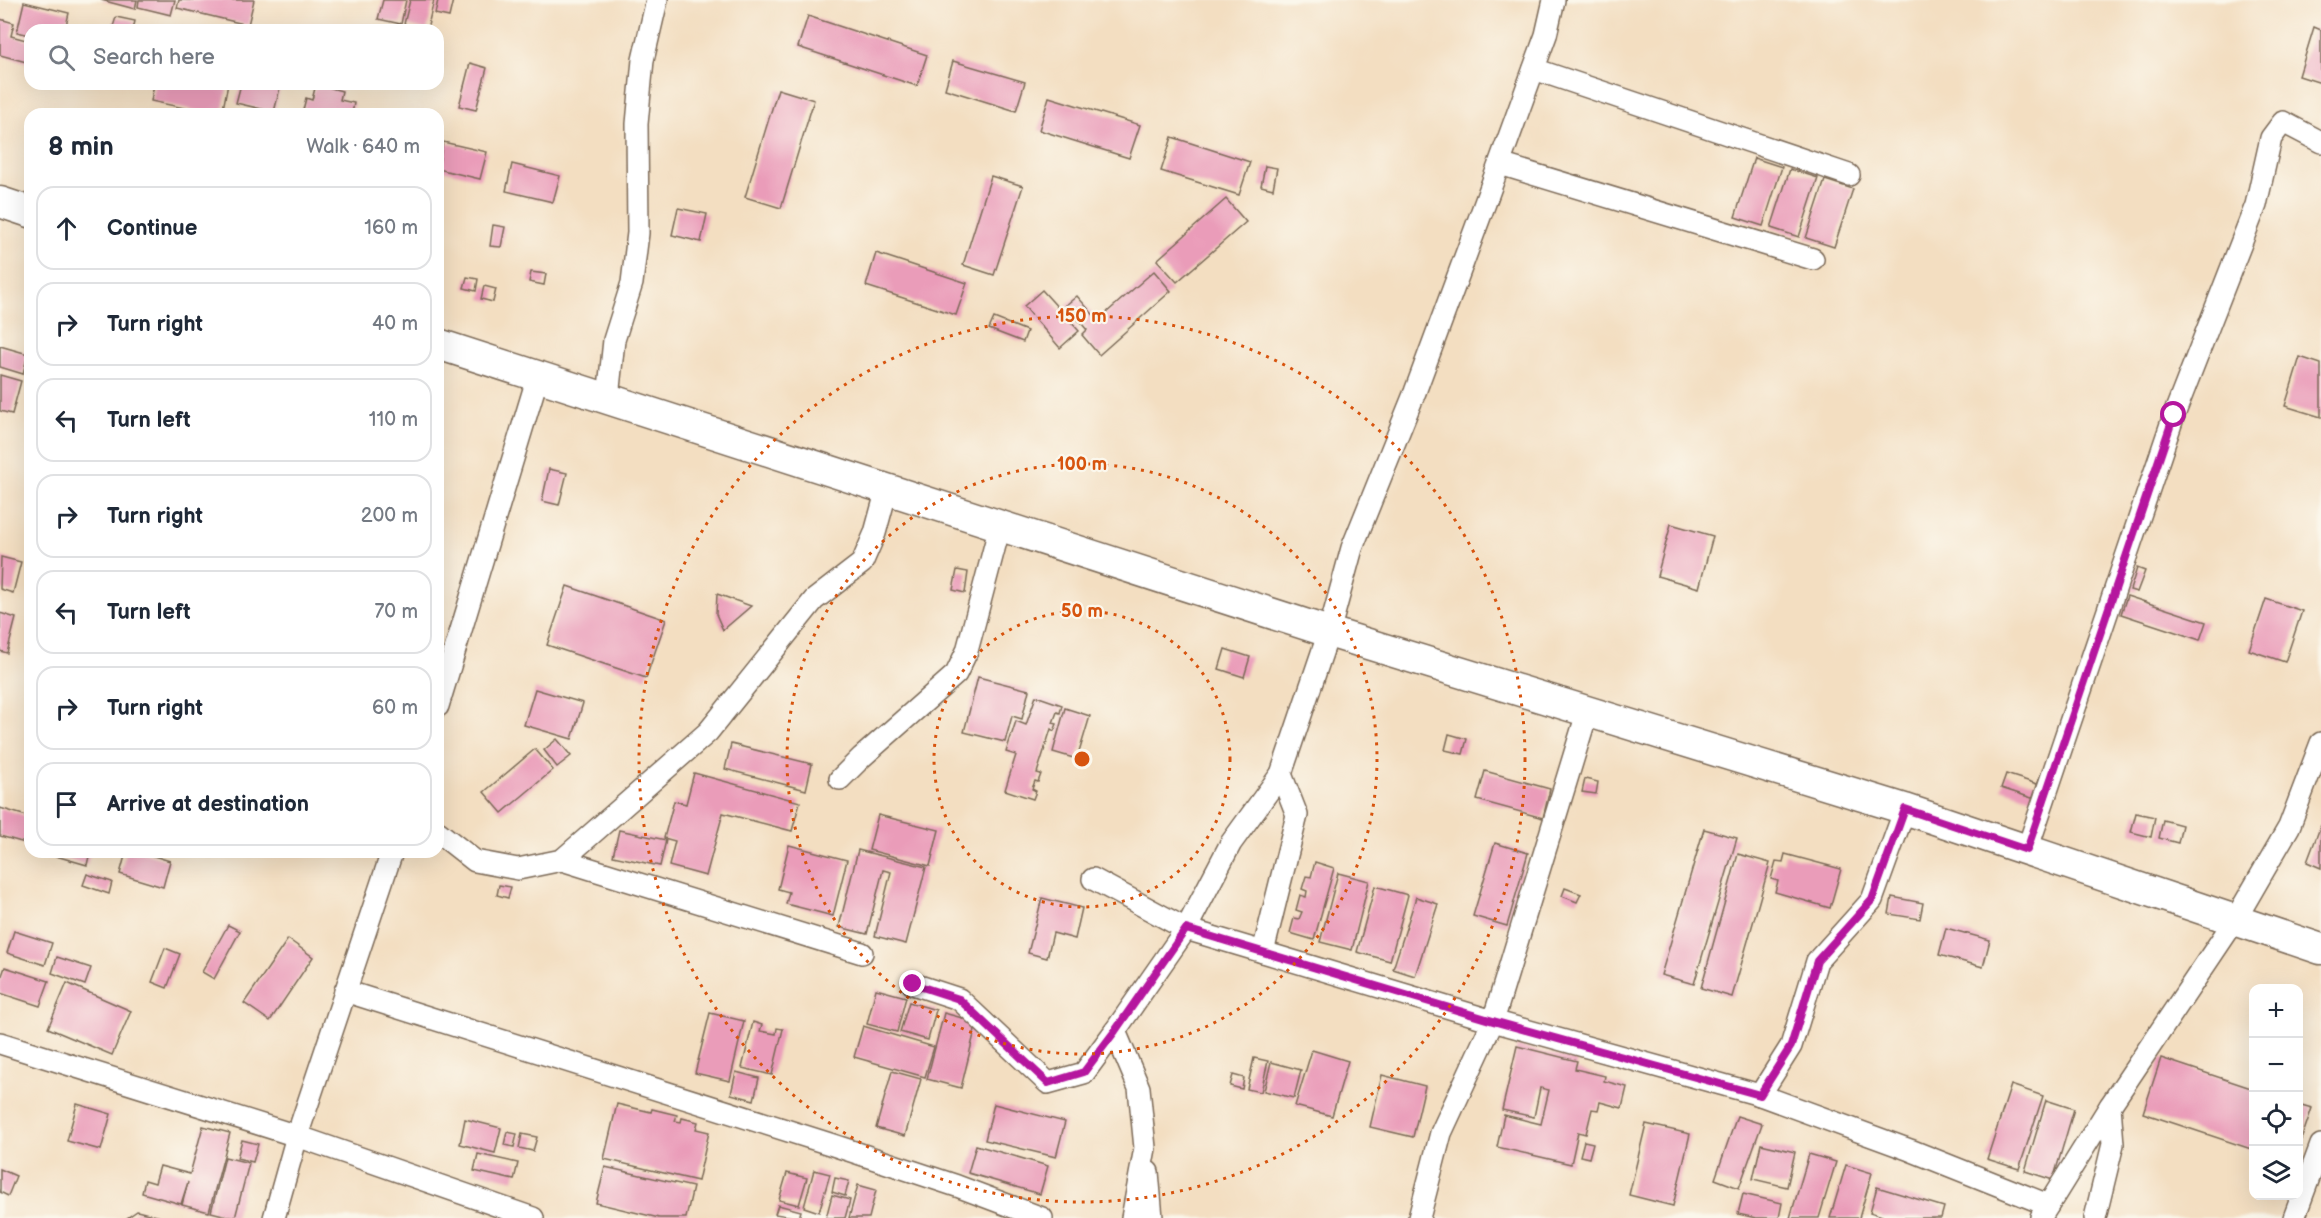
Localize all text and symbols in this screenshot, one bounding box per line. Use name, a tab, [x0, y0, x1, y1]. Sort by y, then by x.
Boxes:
search box	[24, 24, 444, 90]
icon: search	[45, 41, 78, 74]
text: Search here	[93, 44, 215, 71]
text: 8 min	[48, 132, 114, 163]
text: Walk · 640 m	[306, 135, 420, 159]
icon: ahead	[50, 212, 83, 245]
text: Continue	[107, 215, 197, 242]
text: 160 m	[364, 216, 418, 240]
text: 150 m	[1057, 306, 1107, 327]
icon: right	[50, 308, 83, 341]
text: Turn right	[107, 311, 203, 338]
text: 40 m	[372, 312, 418, 336]
route start	[2160, 401, 2186, 427]
icon: left	[50, 404, 83, 437]
text: Turn left	[107, 407, 191, 434]
text: 110 m	[369, 408, 418, 432]
text: 100 m	[1057, 454, 1107, 475]
icon: right	[50, 500, 83, 533]
text: Turn right	[107, 503, 203, 530]
text: 200 m	[361, 504, 418, 528]
icon: left	[50, 596, 83, 629]
text: Turn left	[107, 599, 191, 626]
text: 70 m	[374, 600, 418, 624]
text: 50 m	[1061, 601, 1103, 622]
icon: right	[50, 692, 83, 725]
text: Turn right	[107, 695, 203, 722]
text: 60 m	[372, 696, 418, 720]
centre of rings	[1072, 749, 1092, 769]
icon: arrive	[50, 788, 83, 821]
text: Arrive at destination	[107, 791, 309, 818]
route end	[899, 970, 925, 996]
map controls	[2249, 984, 2303, 1200]
button: +	[2249, 984, 2303, 1038]
button: −	[2249, 1038, 2303, 1092]
button: locate	[2249, 1092, 2303, 1146]
button: layers	[2249, 1146, 2303, 1200]

